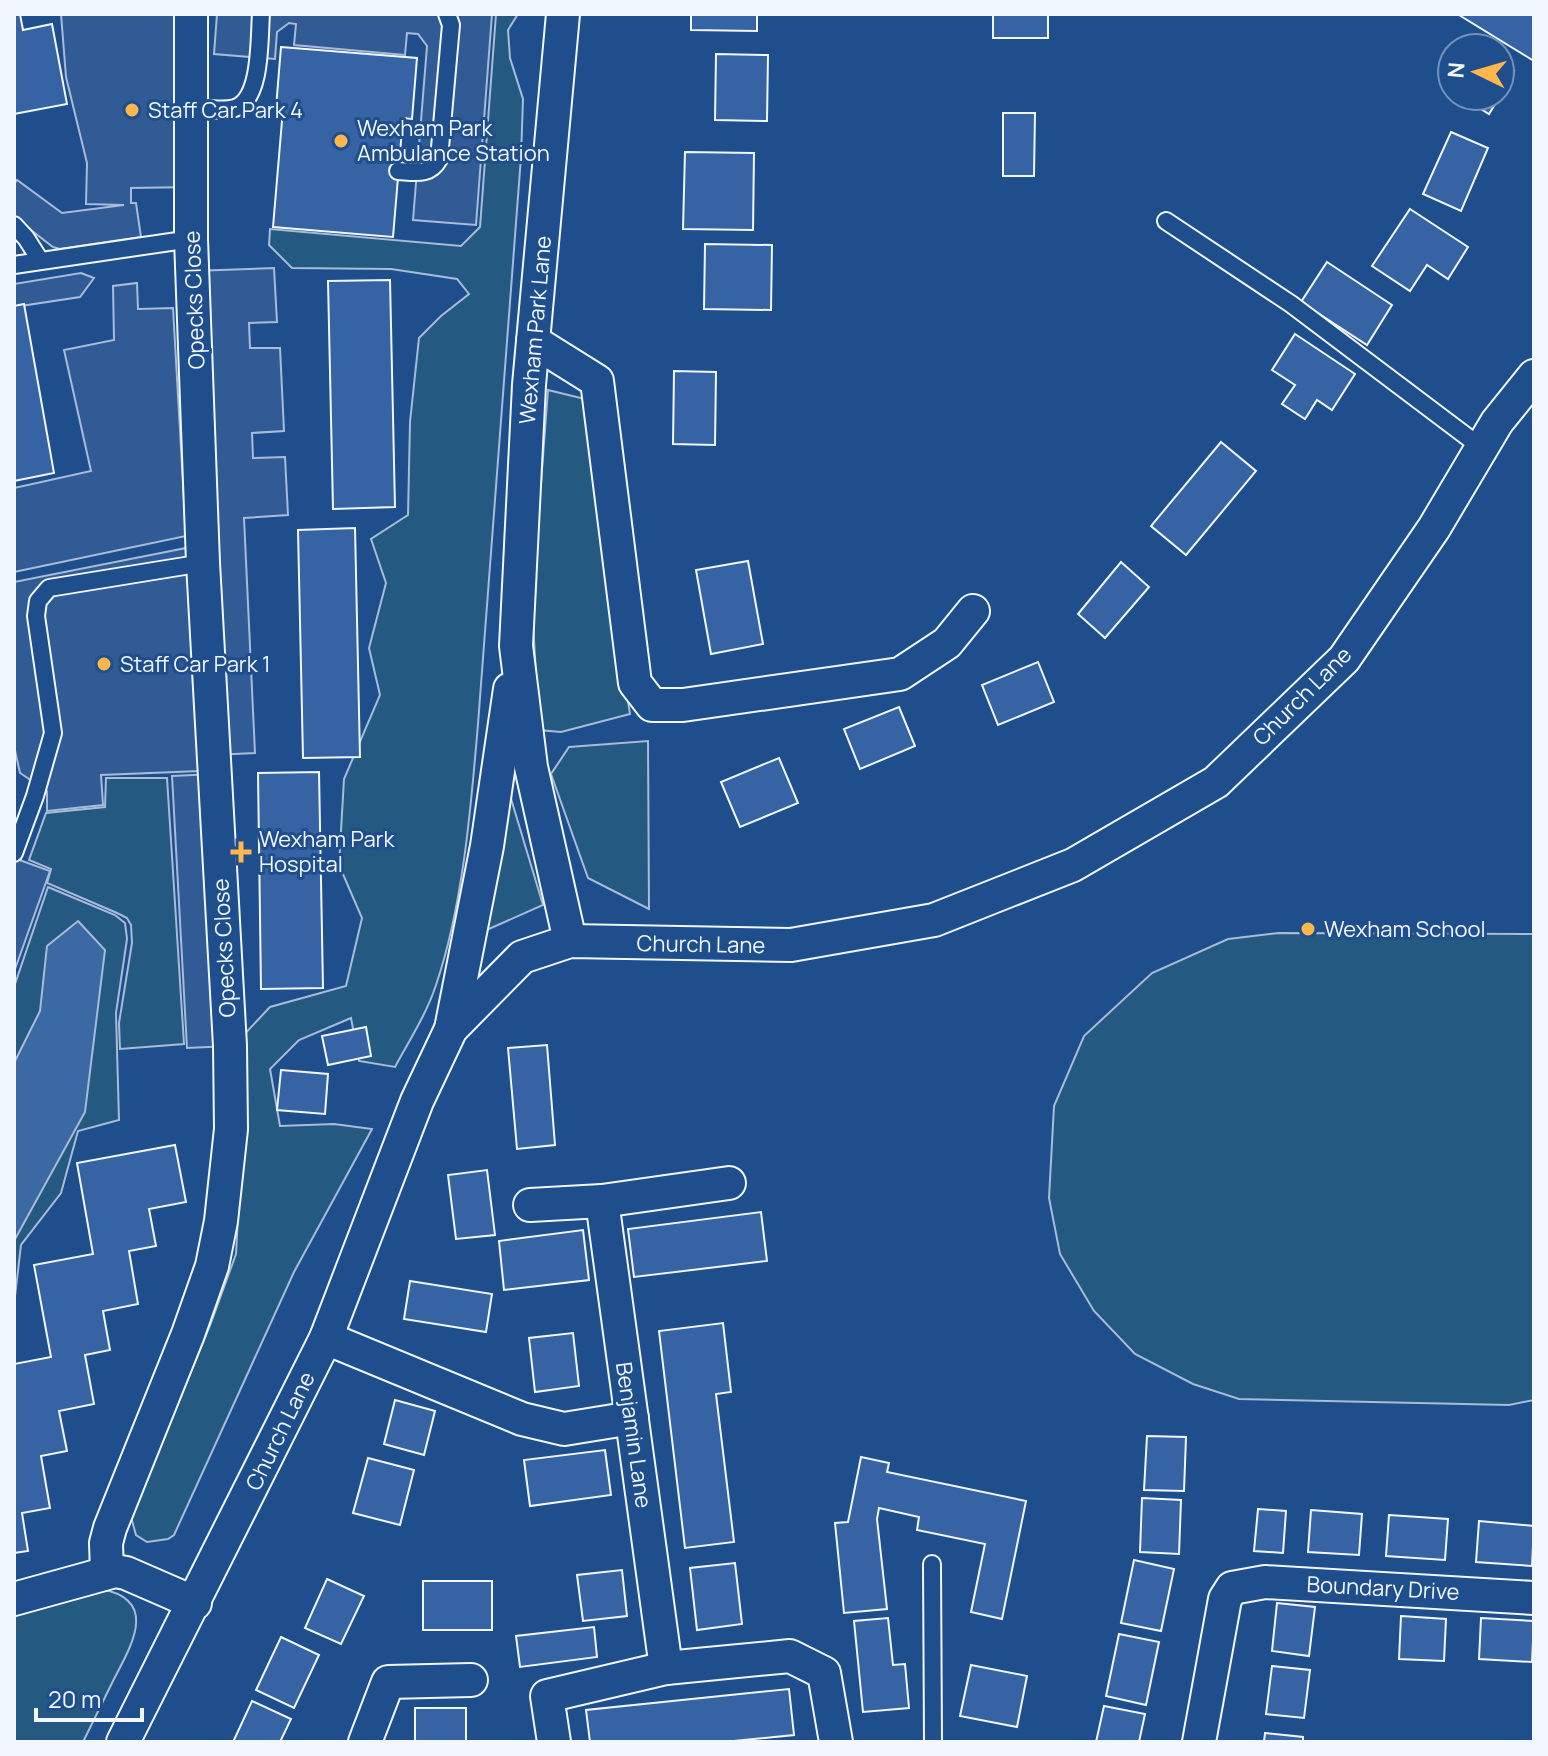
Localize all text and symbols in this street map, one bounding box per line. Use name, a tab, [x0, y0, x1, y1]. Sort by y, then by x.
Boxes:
north arrow	[1436, 32, 1516, 112]
text: N	[1440, 61, 1472, 79]
place label: Staff Car Park 4	[148, 95, 303, 125]
marker: Staff Car Park 4	[123, 101, 141, 119]
place label: Wexham Park Ambulance Station	[357, 113, 550, 168]
marker: Wexham Park Ambulance Station	[332, 132, 350, 150]
street label: Opecks Close	[177, 230, 211, 370]
street label: Wexham Park Lane	[512, 234, 558, 426]
street label: Church Lane	[1246, 640, 1358, 752]
place label: Staff Car Park 1	[120, 649, 271, 679]
marker: Staff Car Park 1	[95, 655, 113, 673]
place label: Wexham Park Hospital	[259, 824, 396, 879]
marker: Wexham Park Hospital	[230, 841, 252, 863]
street label: Opecks Close	[205, 878, 243, 1018]
place label: Wexham School	[1324, 914, 1486, 944]
marker: Wexham School	[1299, 920, 1317, 938]
street label: Church Lane	[636, 928, 766, 960]
street label: Benjamin Lane	[609, 1360, 659, 1510]
street label: Church Lane	[238, 1367, 322, 1495]
street label: Boundary Drive	[1306, 1569, 1460, 1607]
scale bar	[36, 1672, 142, 1722]
text: 20 m	[48, 1682, 101, 1715]

